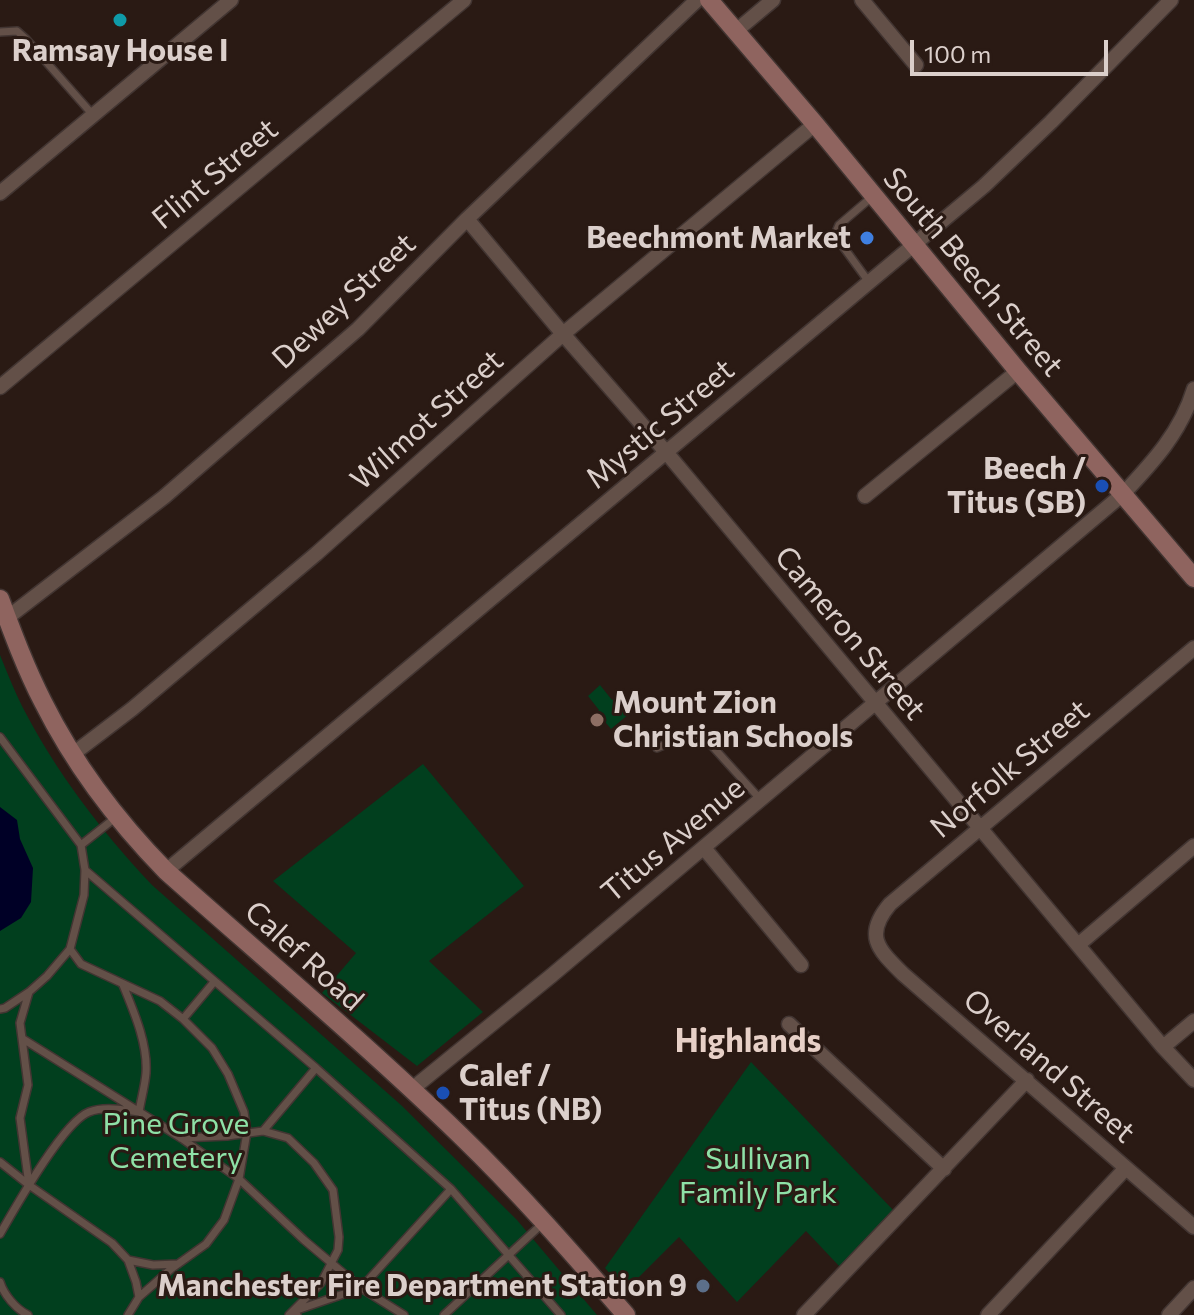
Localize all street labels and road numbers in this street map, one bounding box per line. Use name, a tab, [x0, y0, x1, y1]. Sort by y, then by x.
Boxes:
street label: Flint Street	[145, 111, 285, 237]
street label: South Beech Street	[875, 160, 1071, 384]
street label: Dewey Street	[265, 226, 423, 376]
street label: Wilmot Street	[343, 342, 511, 498]
street label: Mystic Street	[579, 352, 741, 496]
street label: Cameron Street	[767, 539, 933, 727]
street label: Norfolk Street	[923, 692, 1097, 846]
street label: Titus Avenue	[594, 770, 752, 910]
street label: Calef Road	[237, 893, 371, 1019]
street label: Overland Street	[956, 982, 1142, 1150]

